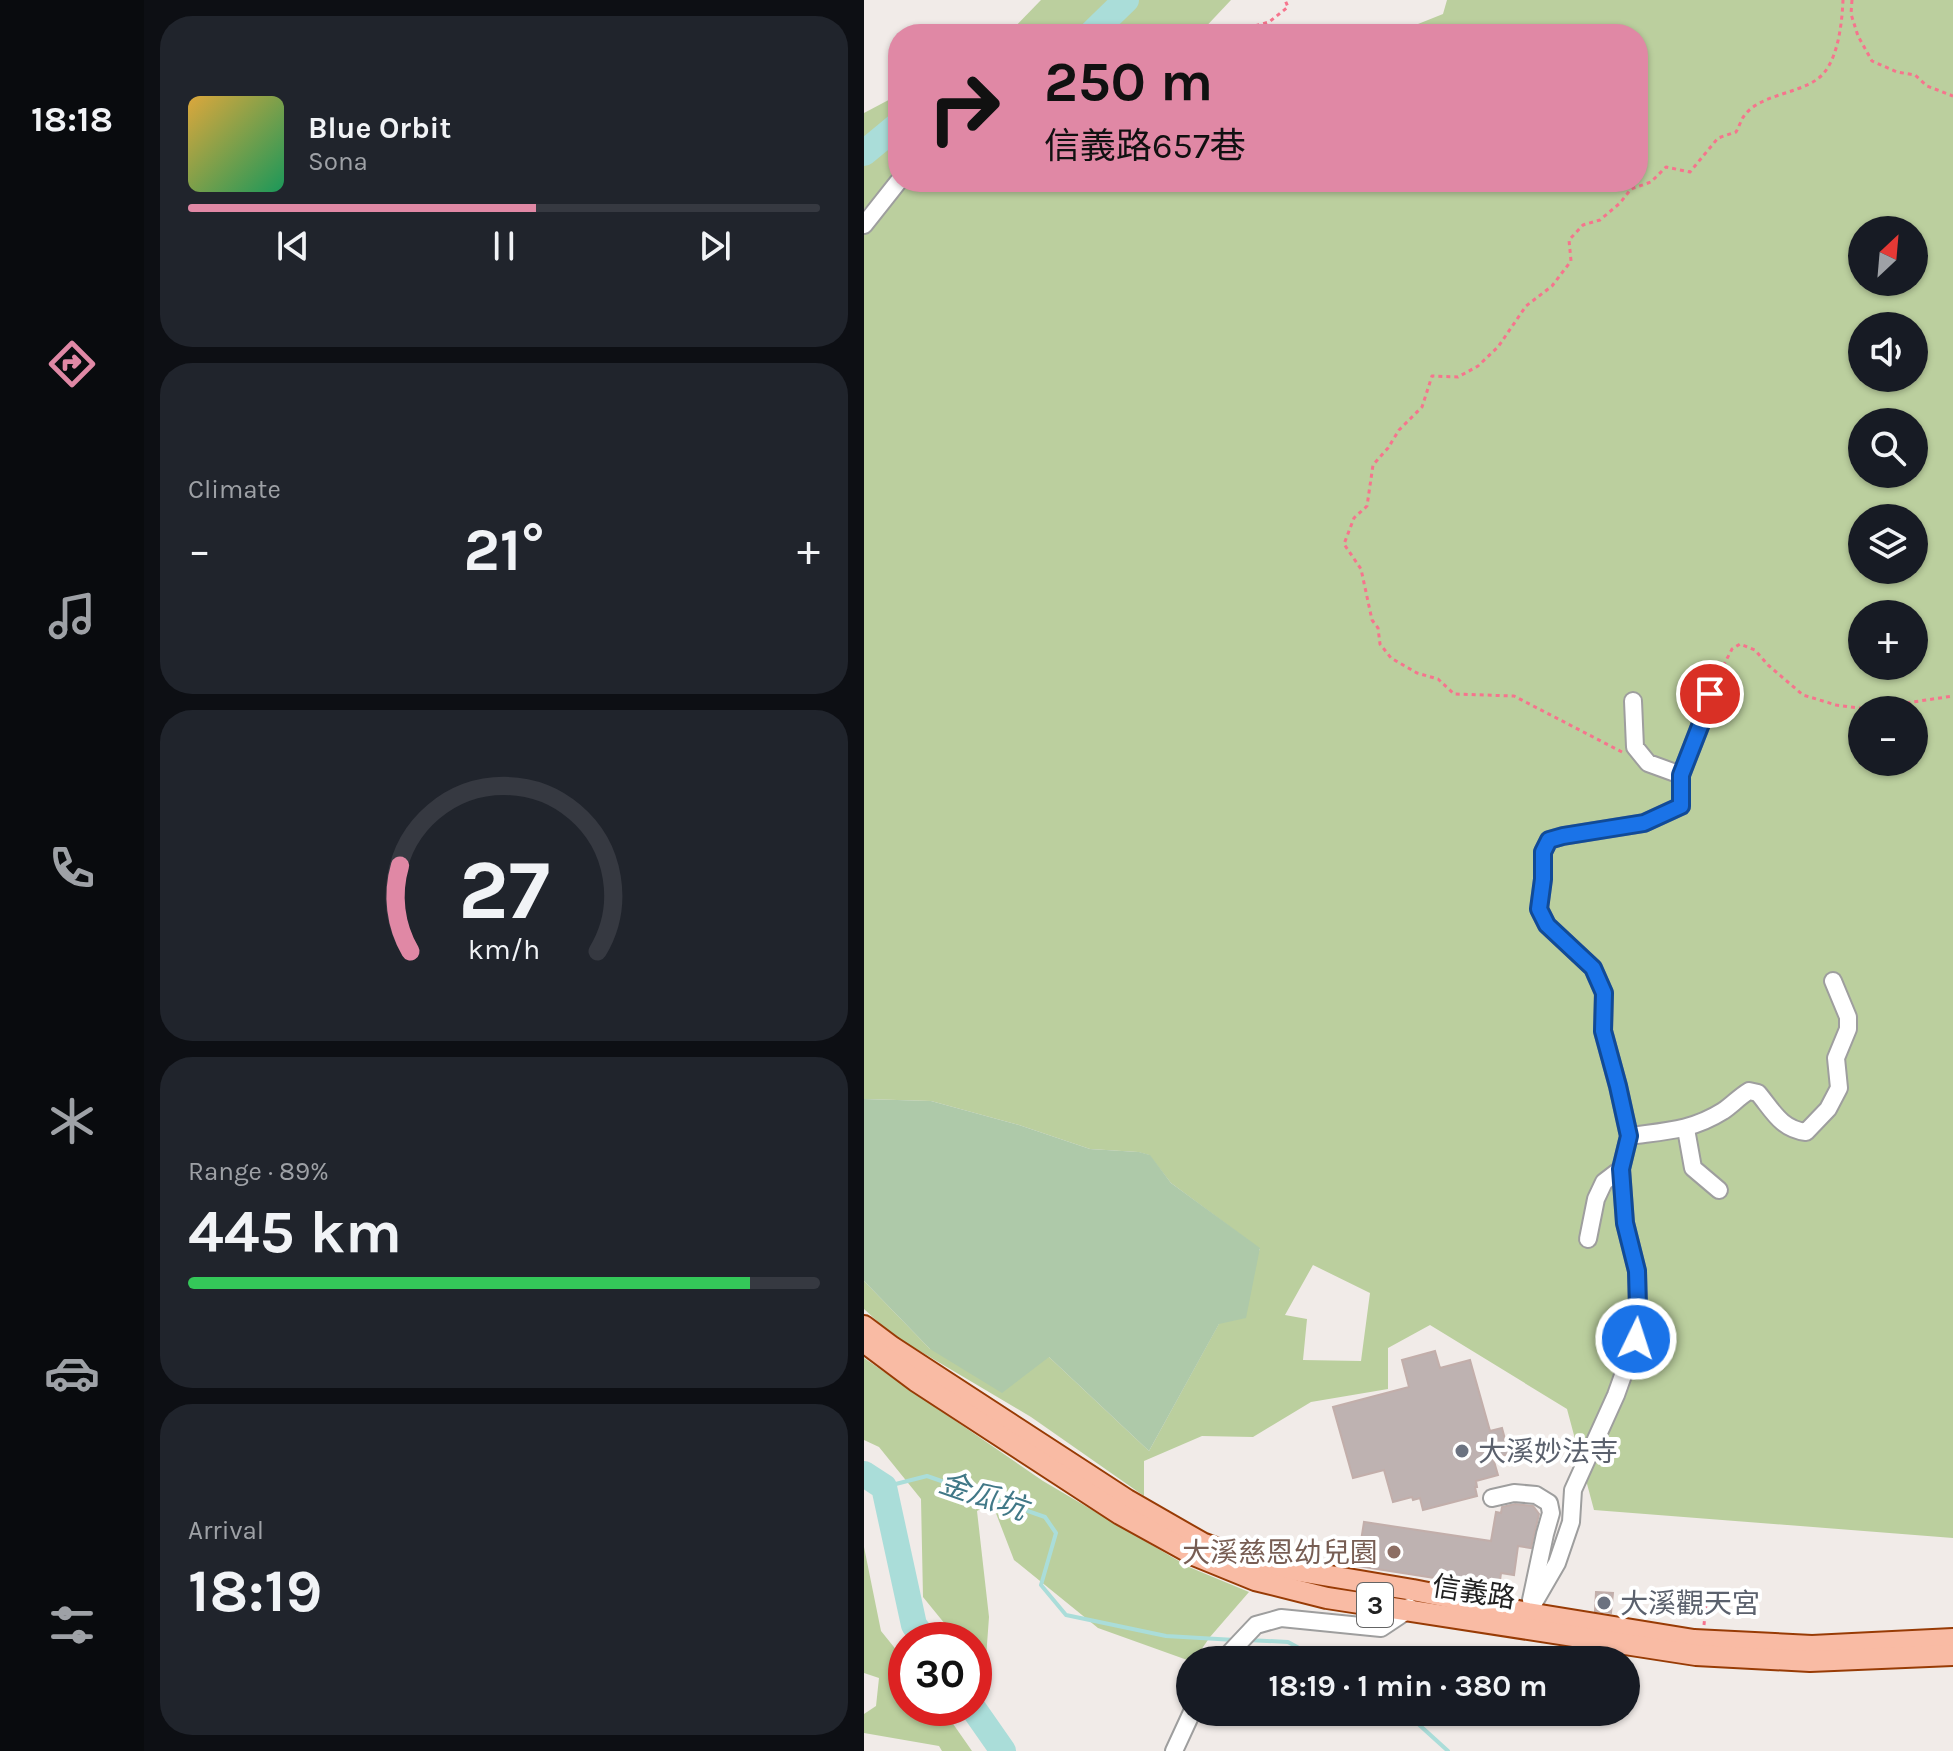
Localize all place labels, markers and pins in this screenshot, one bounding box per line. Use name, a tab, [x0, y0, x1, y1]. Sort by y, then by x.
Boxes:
pin	[1676, 660, 1744, 728]
place label: 大溪妙法寺	[1478, 1435, 1618, 1468]
marker: 大溪妙法寺	[1453, 1442, 1471, 1460]
place label: 大溪慈恩幼兒園	[1182, 1536, 1378, 1569]
marker: 大溪慈恩幼兒園	[1385, 1543, 1403, 1561]
place label: 大溪觀天宮	[1620, 1587, 1760, 1620]
marker: 大溪觀天宮	[1595, 1594, 1613, 1612]

